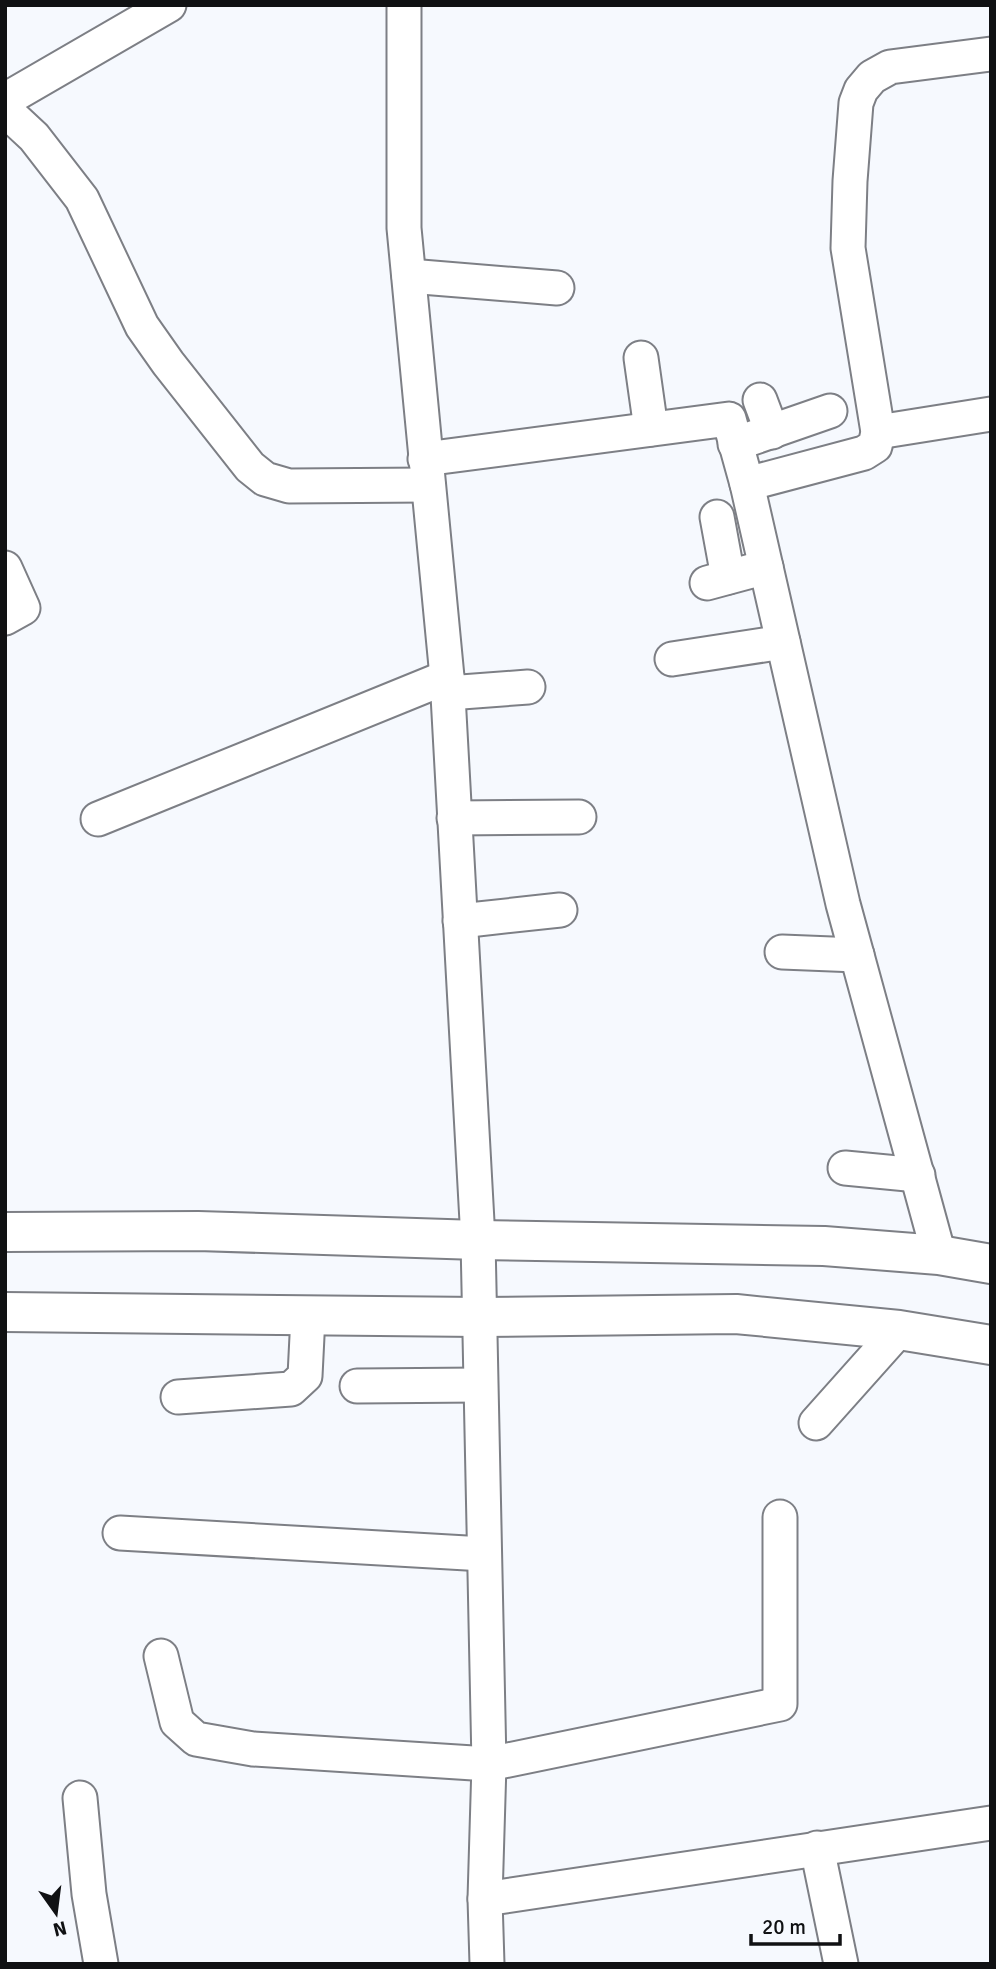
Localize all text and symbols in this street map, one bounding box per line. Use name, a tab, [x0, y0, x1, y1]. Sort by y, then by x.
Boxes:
north arrow	[21, 1878, 91, 1948]
scale bar	[751, 1902, 840, 1946]
text: 20 m	[762, 1914, 806, 1940]
text: N	[51, 1915, 69, 1942]

